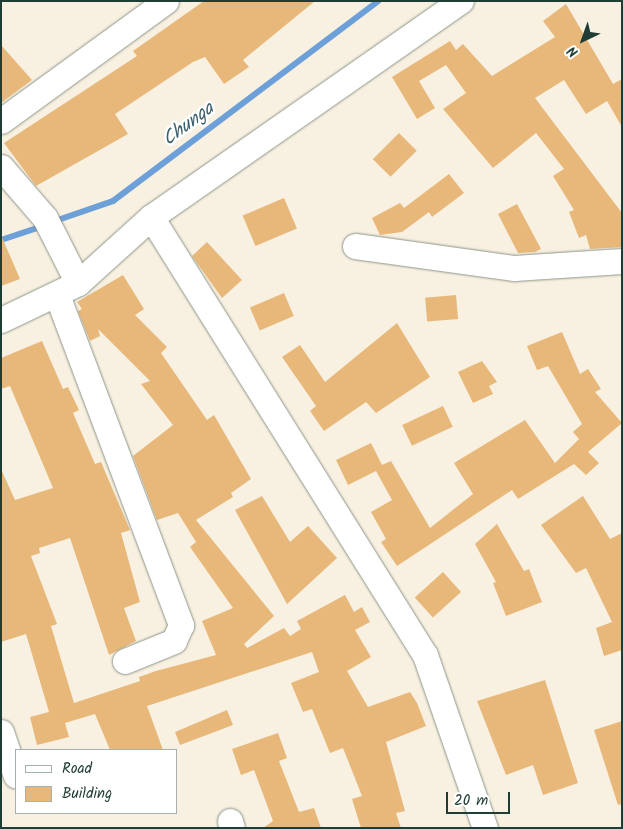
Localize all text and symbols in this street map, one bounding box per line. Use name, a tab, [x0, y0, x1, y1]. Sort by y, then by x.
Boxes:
north arrow	[558, 15, 608, 65]
text: N	[562, 40, 584, 62]
water label: Chunga	[159, 98, 219, 152]
legend	[15, 749, 178, 814]
text: Road	[62, 757, 92, 781]
text: Building	[62, 782, 112, 806]
scale bar	[448, 782, 512, 814]
text: 20 m	[454, 789, 488, 813]

